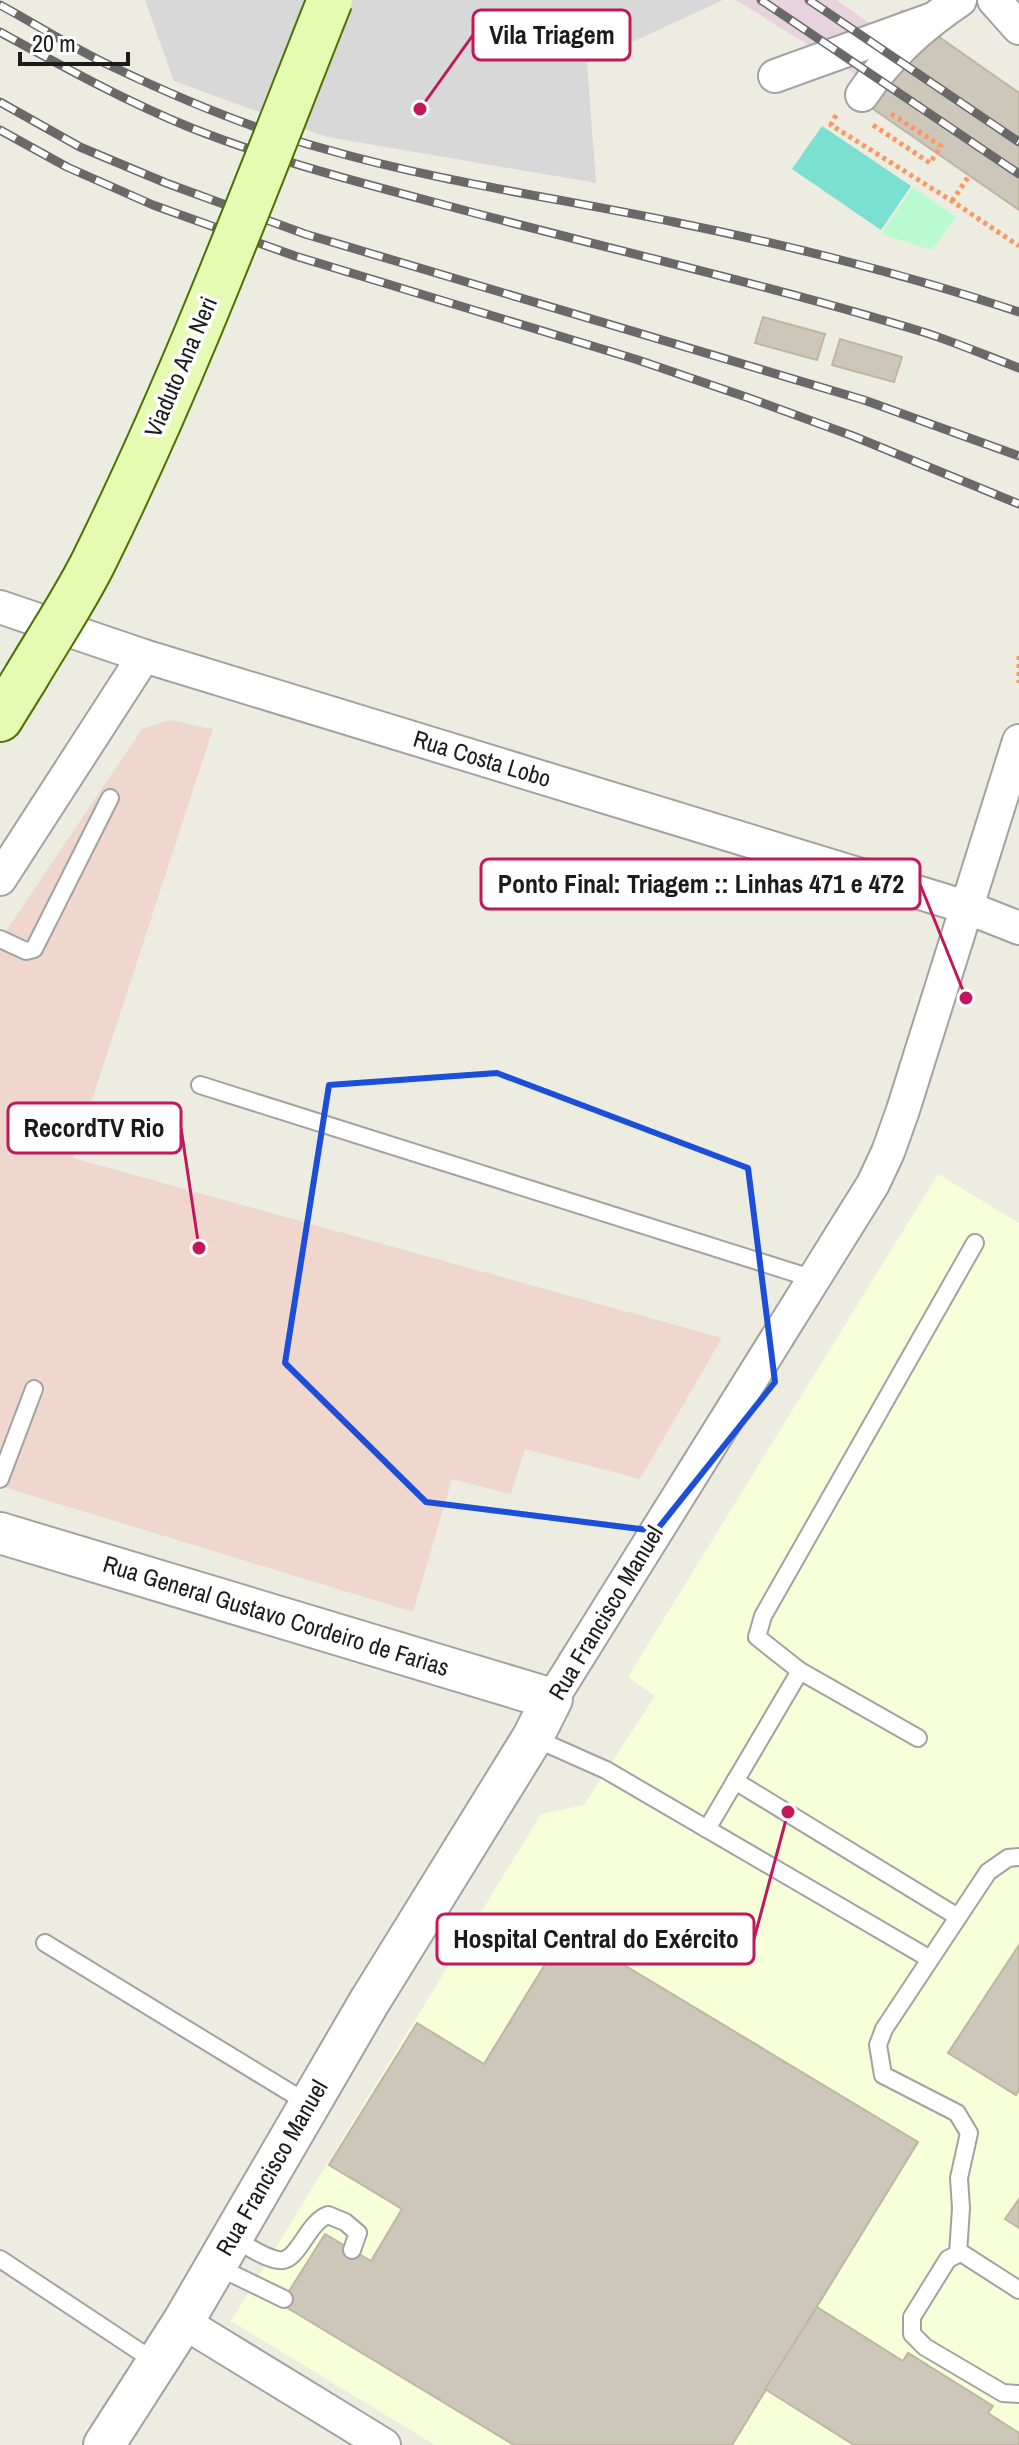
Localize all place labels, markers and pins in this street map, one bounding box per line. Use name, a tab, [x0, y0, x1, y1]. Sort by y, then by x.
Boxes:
callout: Vila Triagem	[473, 10, 630, 60]
callout: Ponto Final: Triagem :: Linhas 471 e 472	[481, 859, 920, 909]
callout: RecordTV Rio	[8, 1103, 181, 1153]
callout: Hospital Central do Exército	[437, 1914, 754, 1964]

